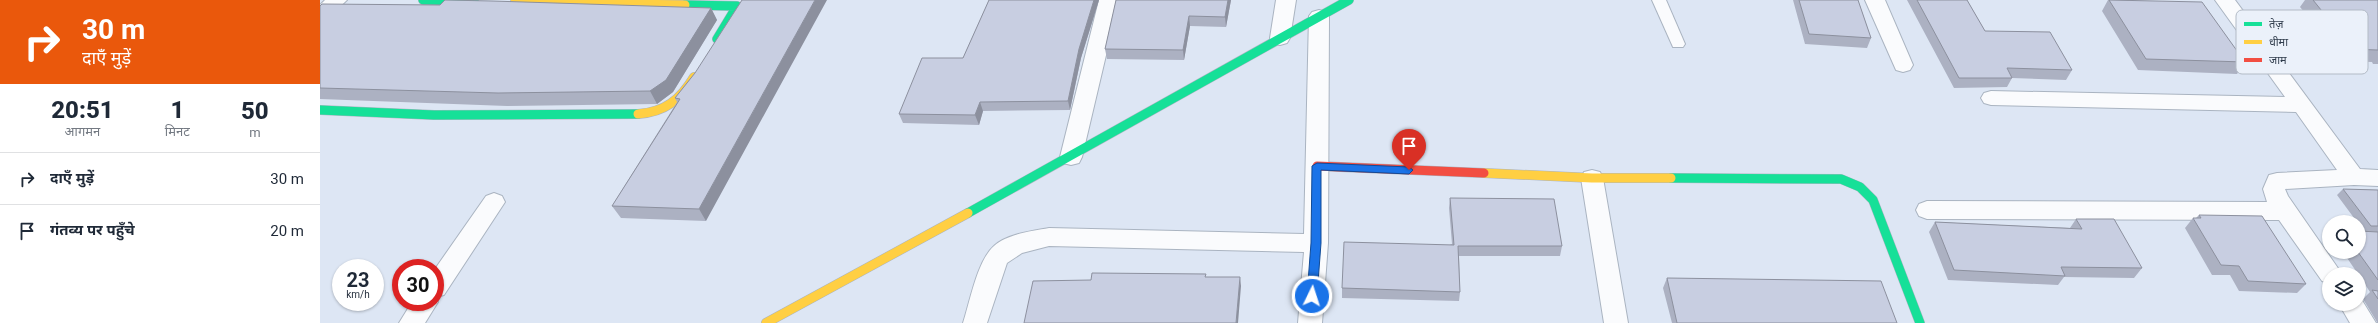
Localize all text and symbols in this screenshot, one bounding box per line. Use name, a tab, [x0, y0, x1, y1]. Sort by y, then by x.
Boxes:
legend	[2236, 10, 2368, 74]
text: 30 m	[82, 13, 145, 46]
icon: right	[16, 16, 68, 68]
text: तेज़	[2269, 18, 2284, 31]
text: धीमा	[2269, 36, 2288, 49]
text: दाएँ मुड़ें	[82, 47, 131, 68]
text: जाम	[2269, 54, 2287, 67]
text: 20:51	[51, 96, 114, 124]
text: 1	[170, 96, 184, 124]
text: 50	[241, 97, 269, 125]
text: आगमन	[65, 124, 100, 139]
text: मिनट	[165, 124, 190, 139]
text: m	[249, 125, 261, 140]
pin	[1392, 129, 1426, 170]
icon: arrive	[1398, 135, 1420, 157]
icon: right	[16, 168, 38, 190]
text: दाएँ मुड़ें	[50, 169, 94, 187]
text: 30 m	[270, 170, 304, 188]
map controls	[2322, 215, 2366, 311]
button: search	[2322, 215, 2366, 259]
icon: arrive	[16, 220, 38, 242]
text: गंतव्य पर पहुँचे	[50, 221, 135, 239]
text: 20 m	[270, 222, 304, 240]
speed limit sign: 30	[392, 259, 444, 311]
button: layers	[2322, 267, 2366, 311]
text: 23	[347, 268, 369, 292]
position arrow	[1291, 275, 1333, 317]
text: km/h	[346, 289, 370, 300]

